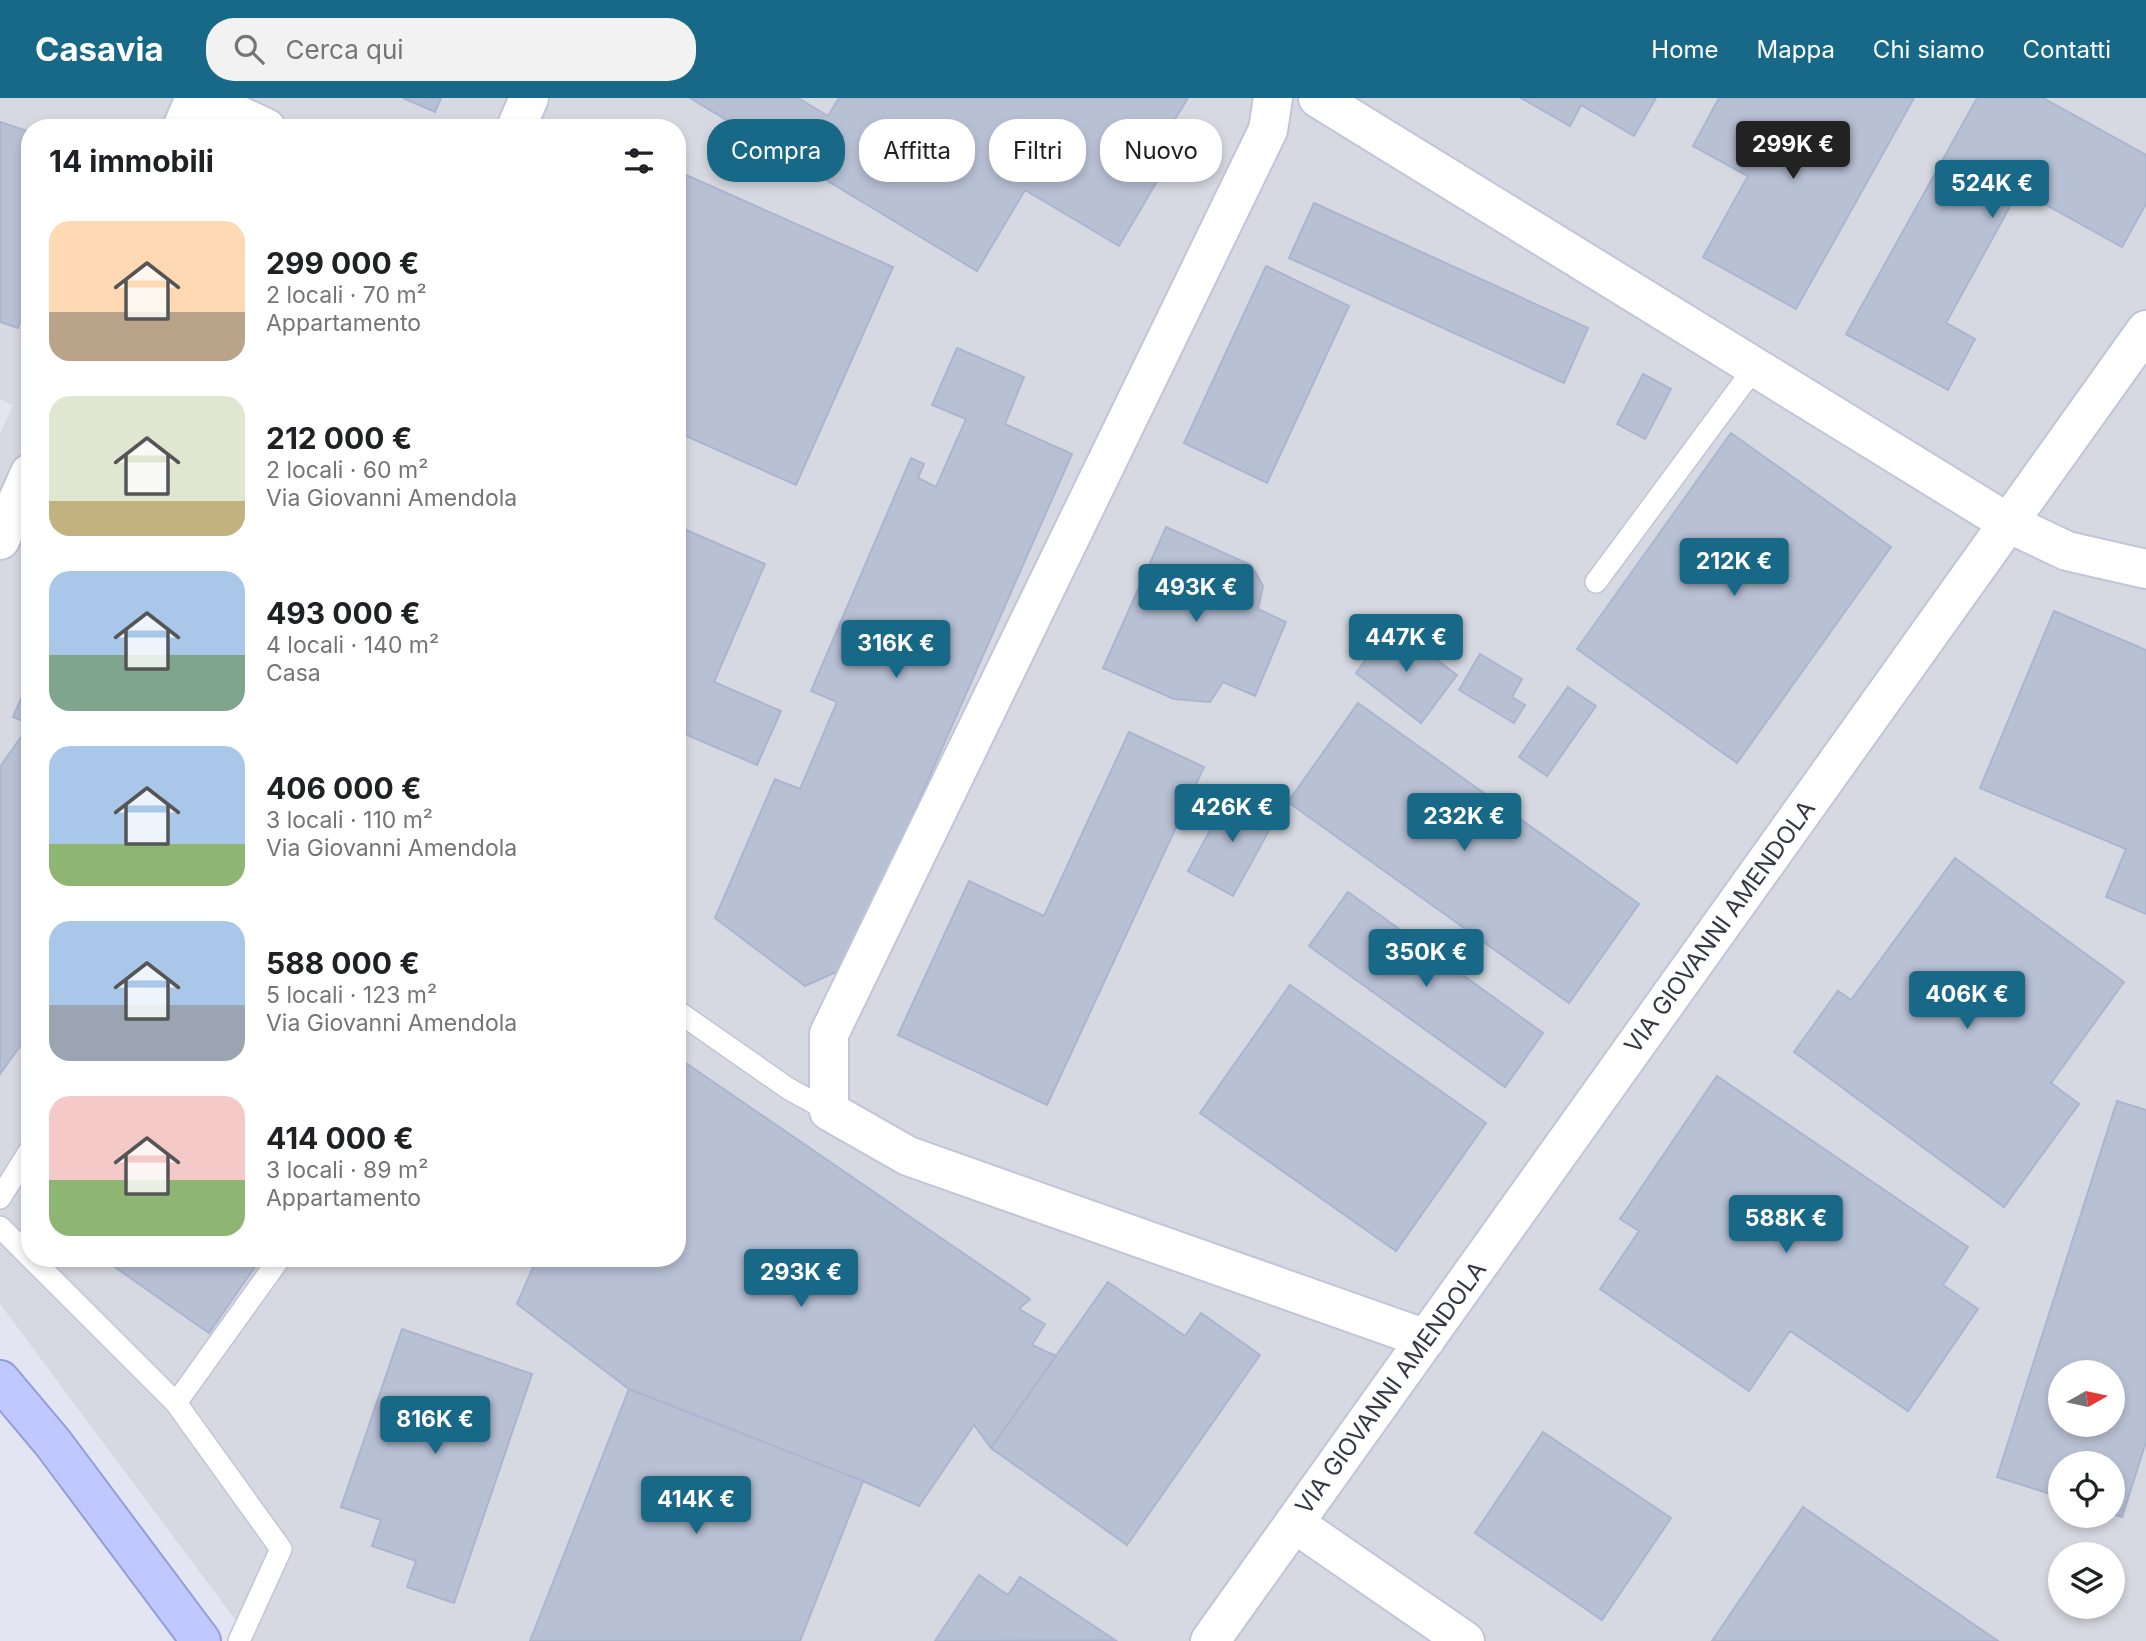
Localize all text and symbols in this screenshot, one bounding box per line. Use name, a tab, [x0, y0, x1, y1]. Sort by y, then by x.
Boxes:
search box	[206, 18, 696, 81]
text: Casavia	[35, 29, 164, 69]
icon: search	[230, 30, 268, 68]
text: Cerca qui	[286, 34, 404, 65]
text: Home	[1651, 35, 1719, 64]
text: Mappa	[1757, 35, 1835, 64]
text: Chi siamo	[1873, 35, 1985, 64]
text: Contatti	[2023, 35, 2111, 64]
chip: Compra	[707, 119, 845, 182]
chip: Affitta	[859, 119, 975, 182]
chip: Filtri	[989, 119, 1086, 182]
chip: Nuovo	[1100, 119, 1222, 182]
pin: 299K €	[1736, 122, 1850, 181]
text: 299K €	[1752, 130, 1834, 158]
icon: filters	[620, 142, 658, 180]
text: 14 immobili	[49, 143, 214, 179]
pin: 524K €	[1935, 160, 2049, 220]
text: 524K €	[1951, 169, 2033, 197]
text: 299 000 €	[266, 245, 419, 281]
icon: home	[105, 249, 189, 333]
text: 2 locali · 70 m²	[266, 281, 427, 309]
text: Appartamento	[266, 309, 421, 337]
text: 212 000 €	[266, 420, 412, 456]
icon: home	[105, 424, 189, 508]
text: 2 locali · 60 m²	[266, 456, 428, 484]
text: Via Giovanni Amendola	[266, 484, 517, 512]
pin: 212K €	[1677, 538, 1791, 598]
text: 212K €	[1696, 547, 1772, 575]
pin: 493K €	[1139, 564, 1253, 624]
text: 493K €	[1154, 573, 1238, 601]
text: 493 000 €	[266, 595, 421, 631]
icon: home	[105, 599, 189, 683]
pin: 447K €	[1349, 614, 1463, 674]
pin: 316K €	[839, 620, 953, 680]
text: 447K €	[1365, 623, 1447, 651]
text: 316K €	[857, 629, 935, 657]
text: 4 locali · 140 m²	[266, 631, 439, 659]
text: Casa	[266, 659, 321, 687]
text: 406 000 €	[266, 770, 421, 806]
icon: home	[105, 774, 189, 858]
pin: 426K €	[1175, 784, 1289, 844]
text: 426K €	[1191, 793, 1273, 821]
pin: 232K €	[1407, 794, 1521, 853]
street label: VIA GIOVANNI AMENDOLA	[1618, 795, 1821, 1059]
text: 232K €	[1423, 802, 1505, 830]
text: 3 locali · 110 m²	[266, 806, 433, 834]
text: Via Giovanni Amendola	[266, 834, 517, 862]
pin: 350K €	[1369, 930, 1483, 989]
text: 350K €	[1385, 938, 1467, 966]
text: 588 000 €	[266, 945, 420, 981]
icon: home	[105, 949, 189, 1033]
pin: 406K €	[1910, 972, 2024, 1031]
text: 406K €	[1925, 980, 2009, 1008]
text: 5 locali · 123 m²	[266, 981, 437, 1009]
text: Via Giovanni Amendola	[266, 1009, 517, 1037]
text: 414 000 €	[266, 1120, 414, 1156]
icon: home	[105, 1124, 189, 1208]
text: 3 locali · 89 m²	[266, 1156, 428, 1184]
text: Appartamento	[266, 1184, 421, 1212]
pin: 588K €	[1729, 1196, 1843, 1255]
text: 588K €	[1745, 1204, 1827, 1232]
pin: 293K €	[744, 1250, 858, 1309]
street label: VIA GIOVANNI AMENDOLA	[1289, 1256, 1492, 1520]
text: 293K €	[760, 1258, 842, 1286]
north arrow	[2048, 1360, 2124, 1437]
map controls	[2048, 1360, 2125, 1619]
pin: 816K €	[378, 1396, 492, 1456]
text: 816K €	[396, 1405, 474, 1433]
button: locate	[2048, 1451, 2125, 1528]
pin: 414K €	[639, 1476, 753, 1536]
text: 414K €	[657, 1485, 735, 1513]
button: layers	[2048, 1542, 2125, 1619]

